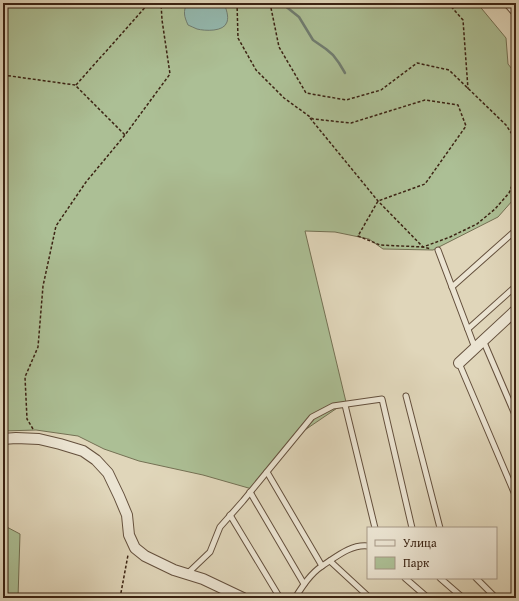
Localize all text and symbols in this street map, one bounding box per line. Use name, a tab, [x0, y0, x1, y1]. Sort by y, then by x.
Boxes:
legend	[367, 527, 497, 579]
text: Улица	[403, 534, 437, 551]
text: Парк	[403, 554, 430, 571]

